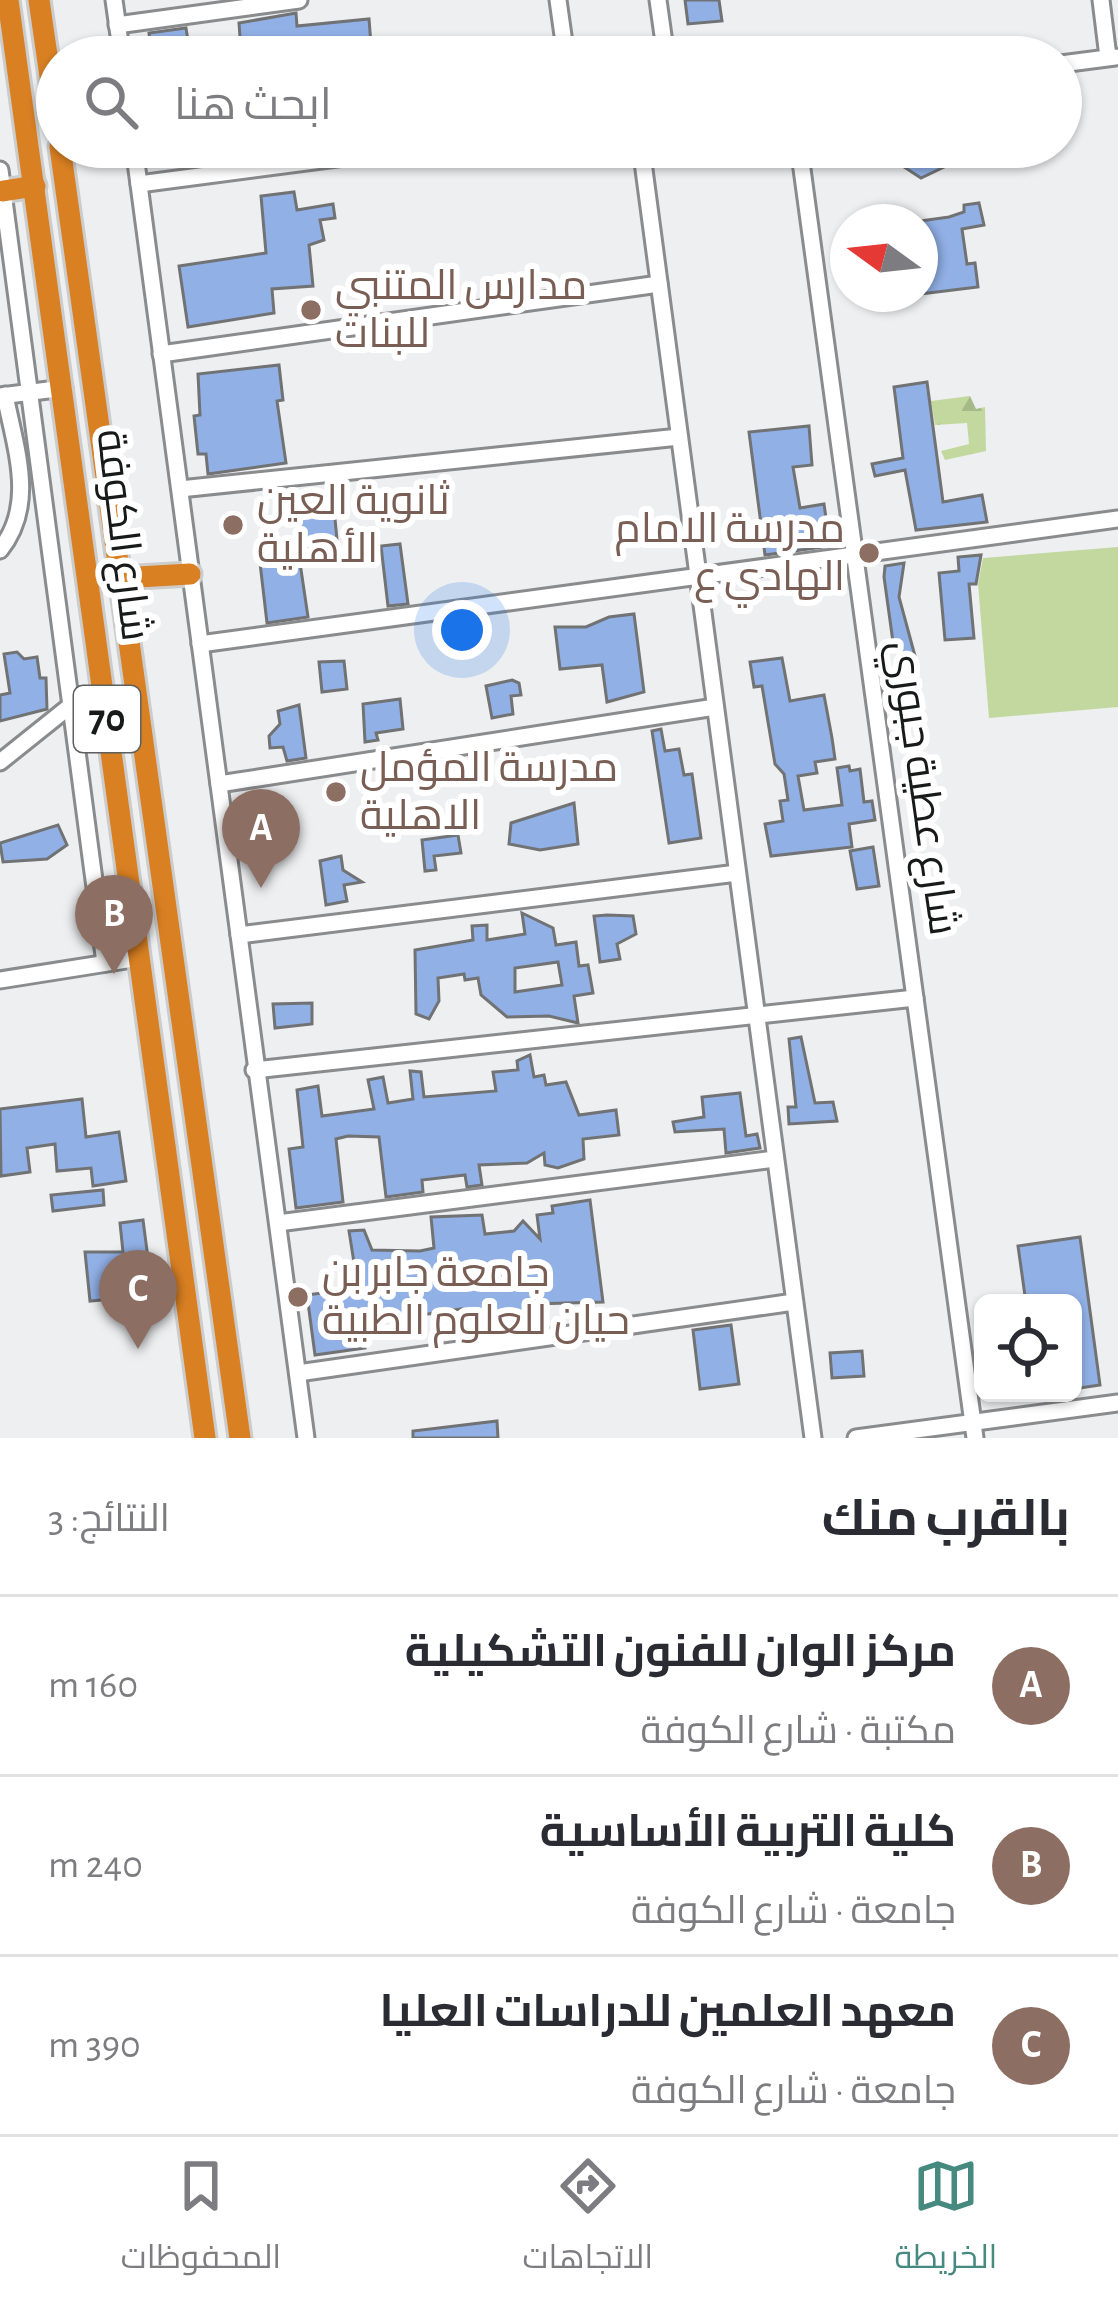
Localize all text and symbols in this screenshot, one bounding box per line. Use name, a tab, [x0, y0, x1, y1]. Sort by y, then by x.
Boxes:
search box	[36, 36, 1082, 168]
icon: search	[78, 69, 144, 135]
text: ابحث هنا	[174, 83, 332, 128]
north arrow	[830, 204, 938, 312]
place label: مدارس المتنبي للبنات	[335, 265, 587, 355]
marker: مدارس المتنبي للبنات	[298, 297, 324, 323]
street label: شارع الكوفة	[84, 427, 157, 644]
place label: ثانوية العين الأهلية	[257, 480, 450, 570]
place label: مدرسة الامام الهادي ع	[615, 508, 845, 608]
marker: ثانوية العين الأهلية	[220, 512, 246, 538]
marker: مدرسة الامام الهادي ع	[856, 540, 882, 566]
your location	[432, 600, 492, 660]
street label: شارع عطية جبوري	[872, 638, 964, 939]
road number: 70	[74, 686, 140, 752]
place label: مدرسة المؤمل الاهلية	[360, 747, 618, 837]
marker: مدرسة المؤمل الاهلية	[323, 779, 349, 805]
pin: A	[222, 789, 300, 888]
pin: B	[75, 875, 153, 974]
pin: C	[99, 1250, 177, 1349]
place label: جامعة جابر بن حيان للعلوم الطبية	[322, 1252, 630, 1348]
marker: جامعة جابر بن حيان للعلوم الطبية	[285, 1284, 311, 1310]
map controls	[974, 1294, 1082, 1402]
button: locate	[974, 1294, 1082, 1402]
text: بالقرب منك	[822, 1494, 1070, 1545]
text: النتائج: 3	[48, 1500, 170, 1539]
text: مركز الوان للفنون التشكيلية	[405, 1630, 956, 1675]
text: 160 m	[48, 1666, 138, 1705]
text: A	[1019, 1666, 1043, 1705]
text: مكتبة · شارع الكوفة	[640, 1712, 956, 1751]
text: كلية التربية الأساسية	[540, 1810, 956, 1855]
text: 240 m	[48, 1846, 143, 1885]
text: B	[1020, 1846, 1042, 1885]
text: جامعة · شارع الكوفة	[631, 1892, 956, 1931]
text: معهد العلمين للدراسات العليا	[380, 1990, 956, 2035]
text: 390 m	[48, 2026, 141, 2065]
text: C	[1021, 2026, 1041, 2065]
text: جامعة · شارع الكوفة	[631, 2072, 956, 2111]
tab: المحفوظات	[121, 2153, 281, 2287]
tab: الاتجاهات	[523, 2153, 653, 2287]
tab: الخريطة	[894, 2153, 997, 2287]

